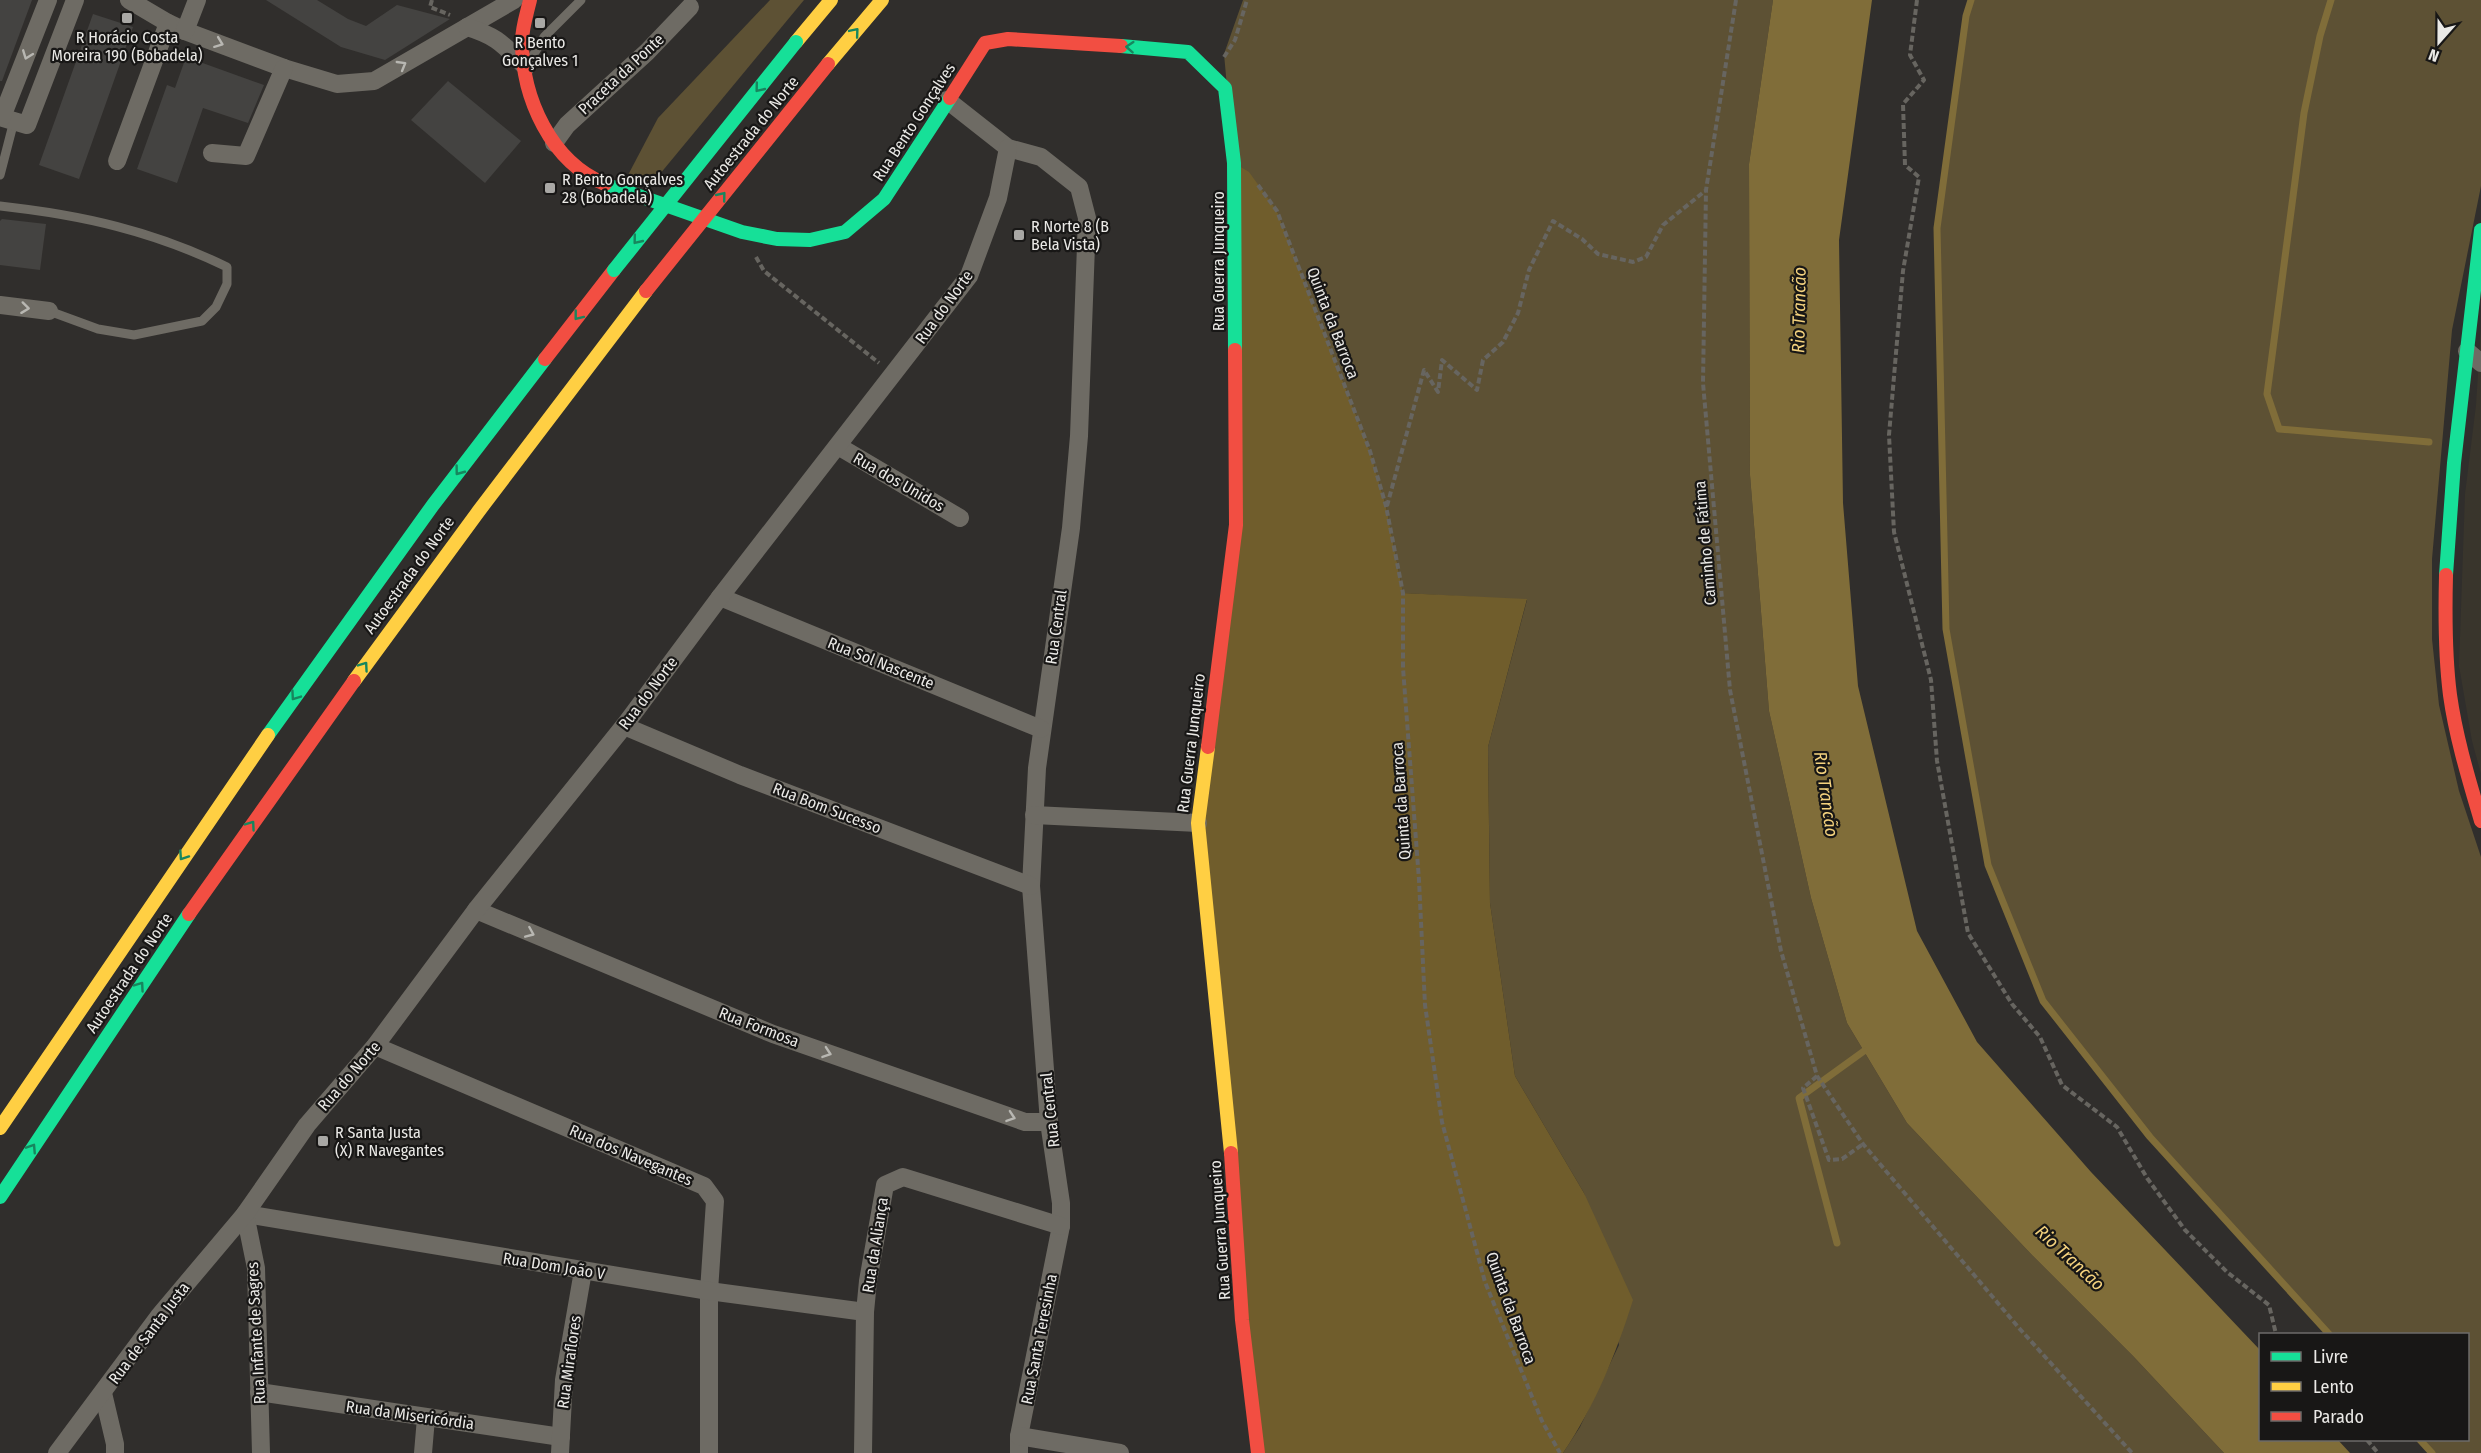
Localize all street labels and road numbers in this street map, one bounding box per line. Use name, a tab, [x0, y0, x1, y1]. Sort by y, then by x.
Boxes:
street label: Praceta da Ponte	[574, 29, 668, 118]
street label: Rua Bento Gonçalves	[869, 59, 959, 185]
street label: Autoestrada do Norte	[699, 72, 803, 194]
street label: Rua Guerra Junqueiro	[1209, 191, 1228, 331]
street label: Quinta da Barroca	[1303, 264, 1363, 382]
street label: Rua do Norte	[911, 267, 977, 347]
street label: Rua dos Unidos	[850, 448, 948, 516]
street label: Caminho de Fátima	[1690, 480, 1720, 606]
street label: Autoestrada do Norte	[360, 512, 458, 637]
street label: Rua Central	[1041, 589, 1071, 665]
street label: Rua Sol Nascente	[825, 633, 937, 693]
street label: Rua do Norte	[615, 653, 682, 733]
street label: Rua Guerra Junqueiro	[1173, 672, 1209, 814]
street label: Quinta da Barroca	[1387, 741, 1415, 861]
street label: Rua Bom Sucesso	[770, 779, 884, 837]
street label: Autoestrada do Norte	[82, 909, 176, 1037]
street label: Rua Formosa	[716, 1003, 802, 1051]
street label: Rua do Norte	[314, 1037, 384, 1115]
street label: Rua Central	[1037, 1072, 1063, 1148]
street label: Rua dos Navegantes	[567, 1121, 696, 1190]
street label: Rua Guerra Junqueiro	[1206, 1160, 1234, 1300]
street label: Rua da Aliança	[858, 1196, 892, 1294]
street label: Rua Dom João V	[502, 1249, 607, 1284]
street label: Quinta da Barroca	[1482, 1249, 1540, 1367]
street label: Rua Infante de Sagres	[243, 1261, 269, 1404]
street label: Rua Santa Teresinha	[1017, 1272, 1061, 1406]
street label: Rua de Santa Justa	[105, 1278, 194, 1388]
street label: Rua Miraflores	[553, 1314, 585, 1410]
street label: Rua da Misericórdia	[345, 1397, 475, 1433]

